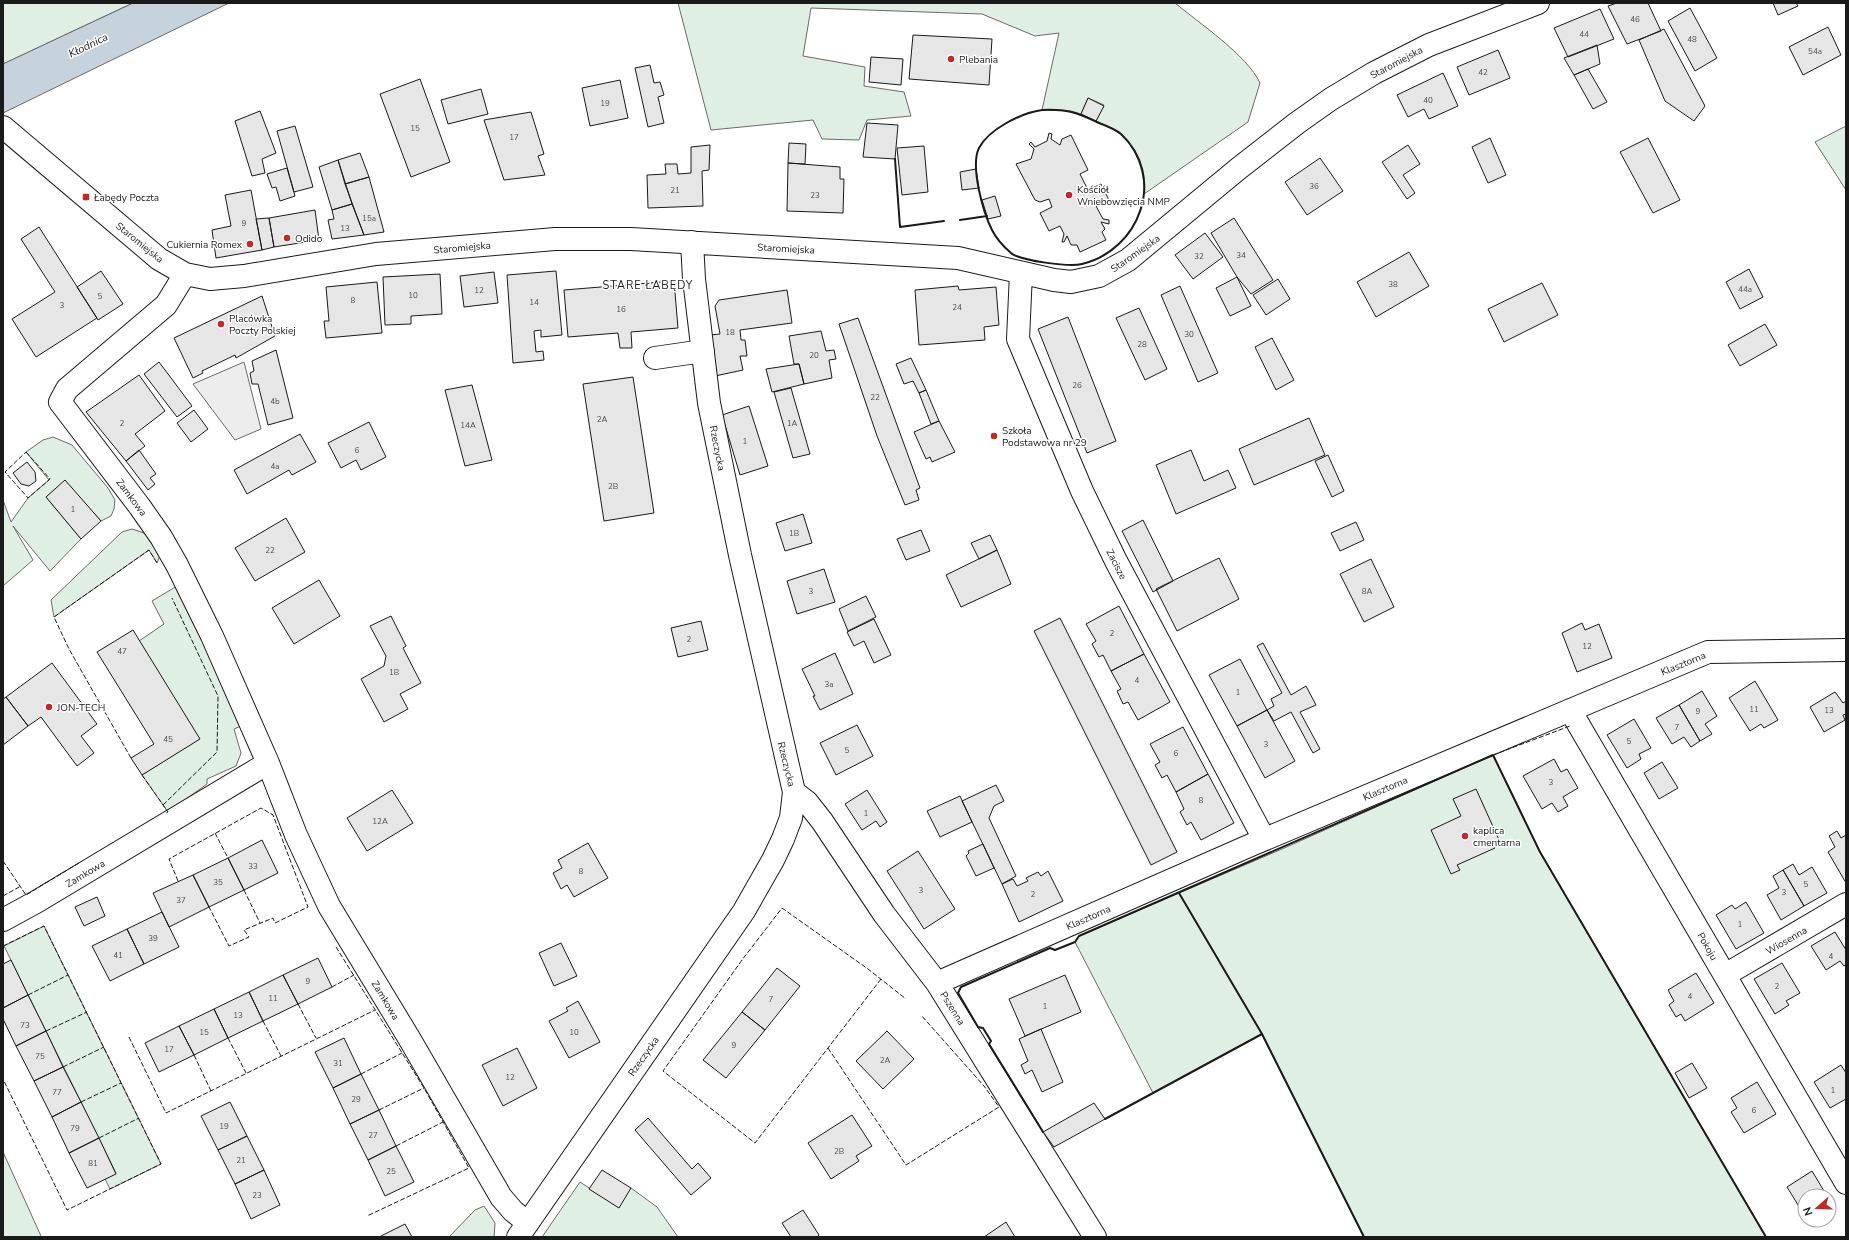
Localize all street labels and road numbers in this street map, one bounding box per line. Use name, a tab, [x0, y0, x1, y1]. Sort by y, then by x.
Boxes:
street label: Staromiejska	[1368, 43, 1425, 83]
street label: Staromiejska	[113, 219, 166, 266]
street label: Staromiejska	[1108, 232, 1163, 276]
street label: Staromiejska	[433, 239, 491, 257]
street label: Staromiejska	[757, 240, 815, 257]
street label: Rzeczycka	[706, 424, 728, 472]
street label: Zamkowa	[112, 476, 150, 519]
street label: Zacisze	[1102, 547, 1130, 582]
street label: Klasztorna	[1659, 649, 1708, 679]
street label: Rzeczycka	[774, 740, 798, 788]
street label: Klasztorna	[1361, 773, 1410, 805]
street label: Zamkowa	[63, 857, 108, 891]
street label: Klasztorna	[1064, 902, 1113, 934]
street label: Wiosenna	[1763, 923, 1810, 958]
street label: Pokoju	[1694, 930, 1721, 963]
street label: Zamkowa	[368, 978, 402, 1023]
street label: Pszenna	[936, 989, 968, 1028]
street label: Rzeczycka	[625, 1034, 663, 1079]

